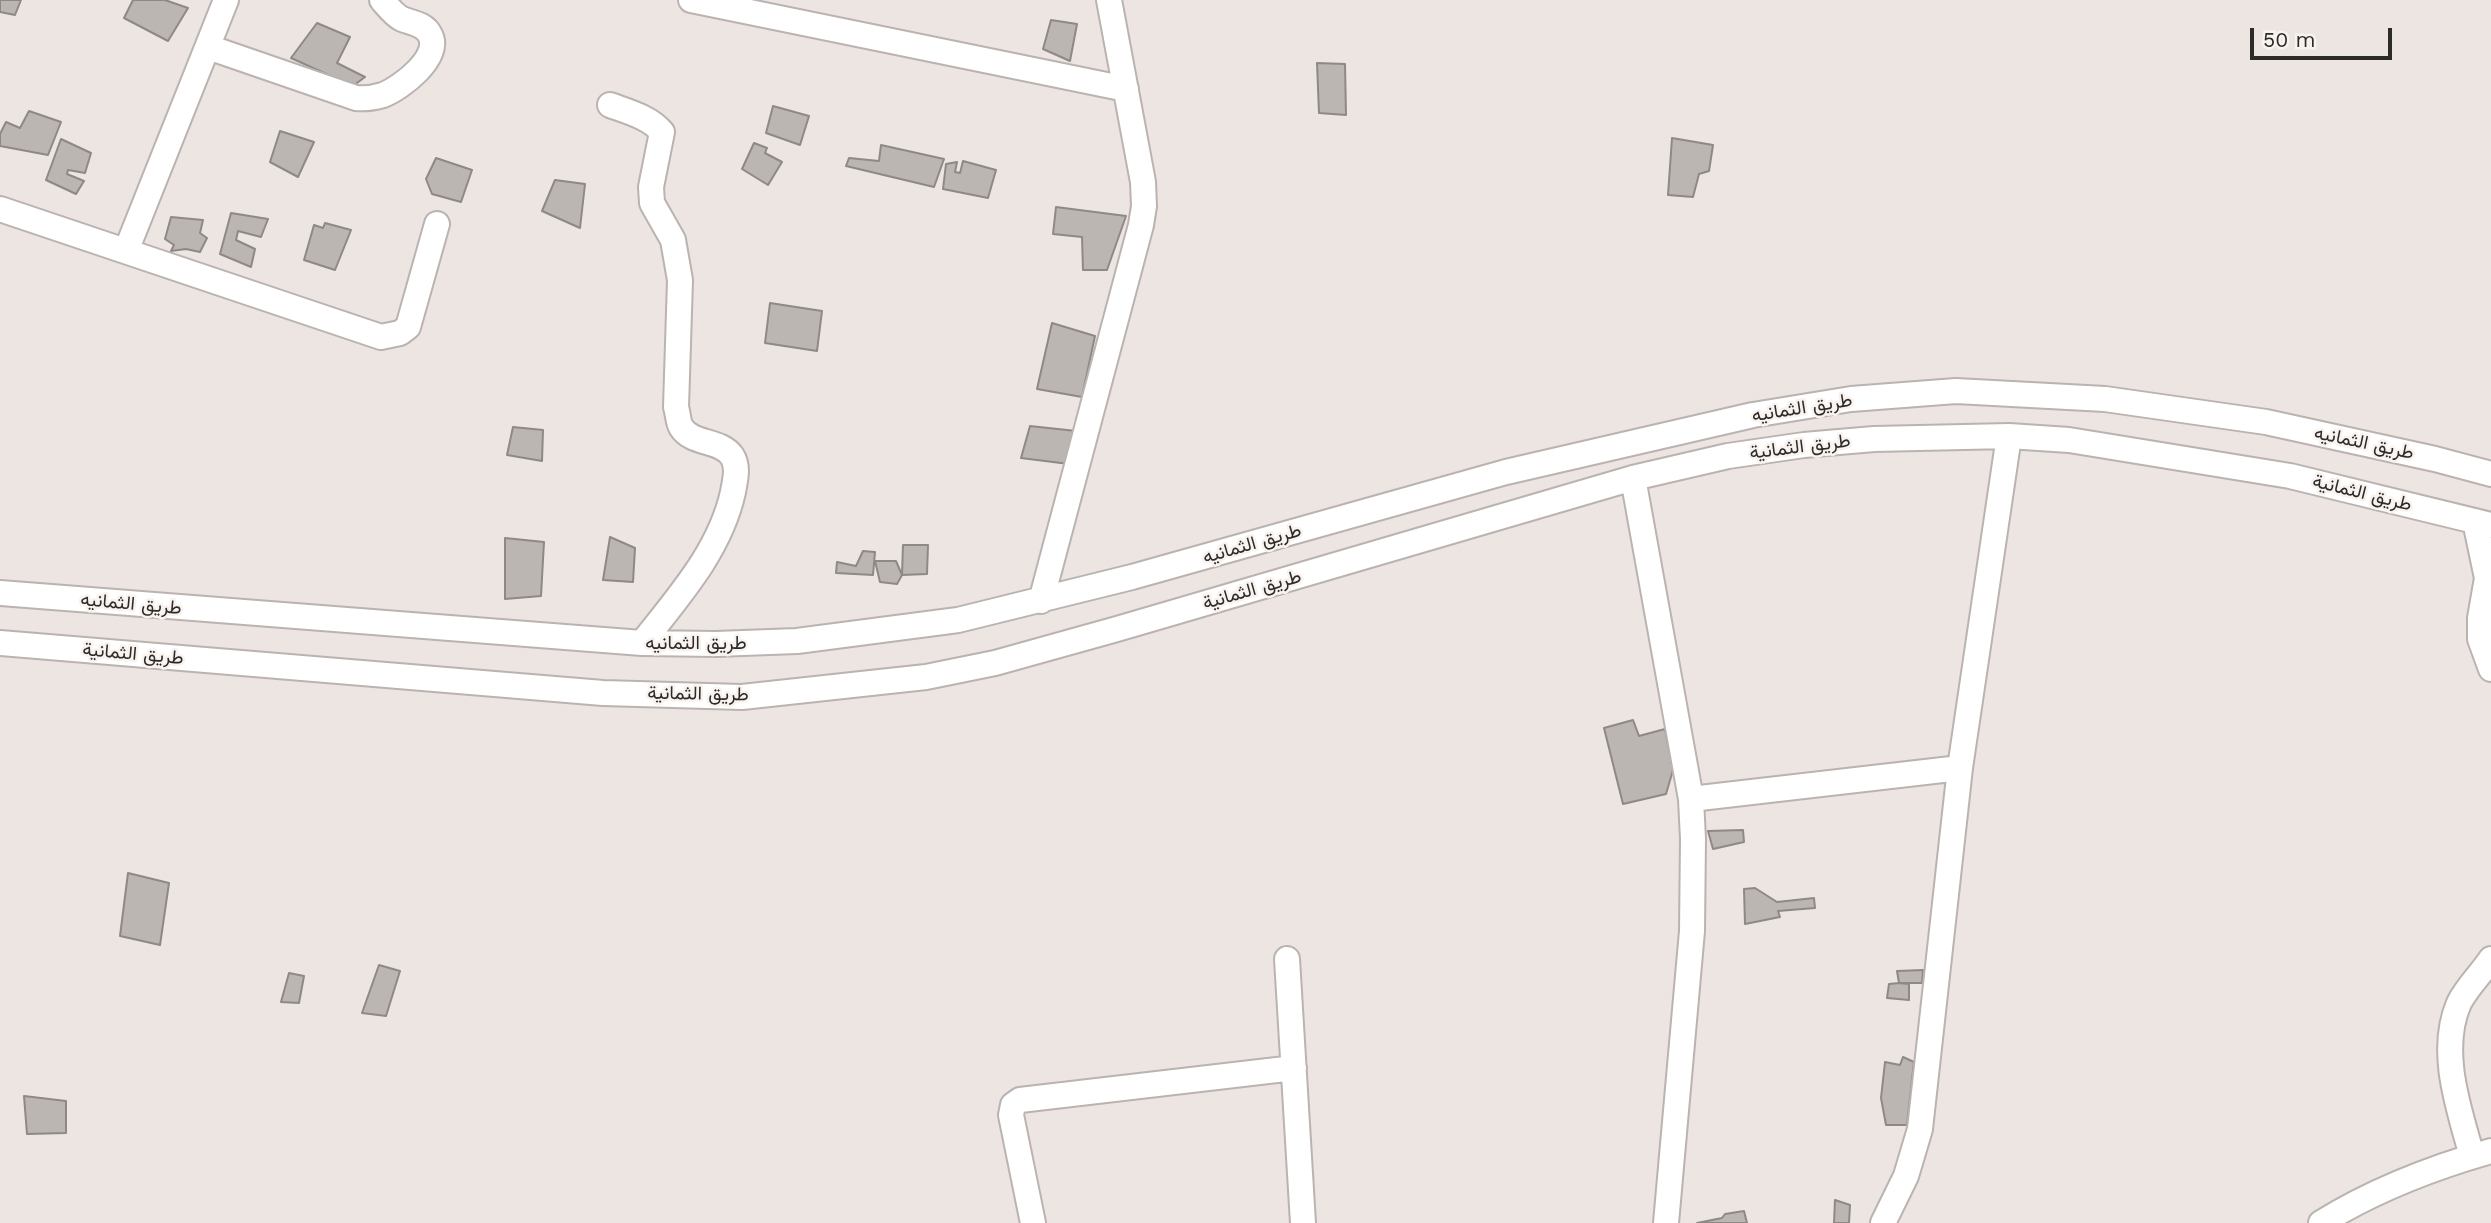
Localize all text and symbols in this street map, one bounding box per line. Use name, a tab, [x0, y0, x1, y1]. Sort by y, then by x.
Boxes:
scale bar	[2253, 14, 2395, 58]
text: 50 m	[2263, 27, 2315, 52]
street label: طريق الثمانيه	[1750, 389, 1854, 427]
street label: طريق الثمانيه	[2312, 421, 2416, 465]
street label: طريق الثمانية	[1748, 430, 1852, 464]
street label: طريق الثمانية	[2310, 470, 2414, 516]
street label: طريق الثمانيه	[1200, 519, 1304, 569]
street label: طريق الثمانية	[1200, 565, 1304, 615]
street label: طريق الثمانيه	[79, 588, 183, 620]
street label: طريق الثمانيه	[645, 632, 747, 654]
street label: طريق الثمانية	[81, 638, 185, 670]
street label: طريق الثمانية	[647, 682, 749, 706]

